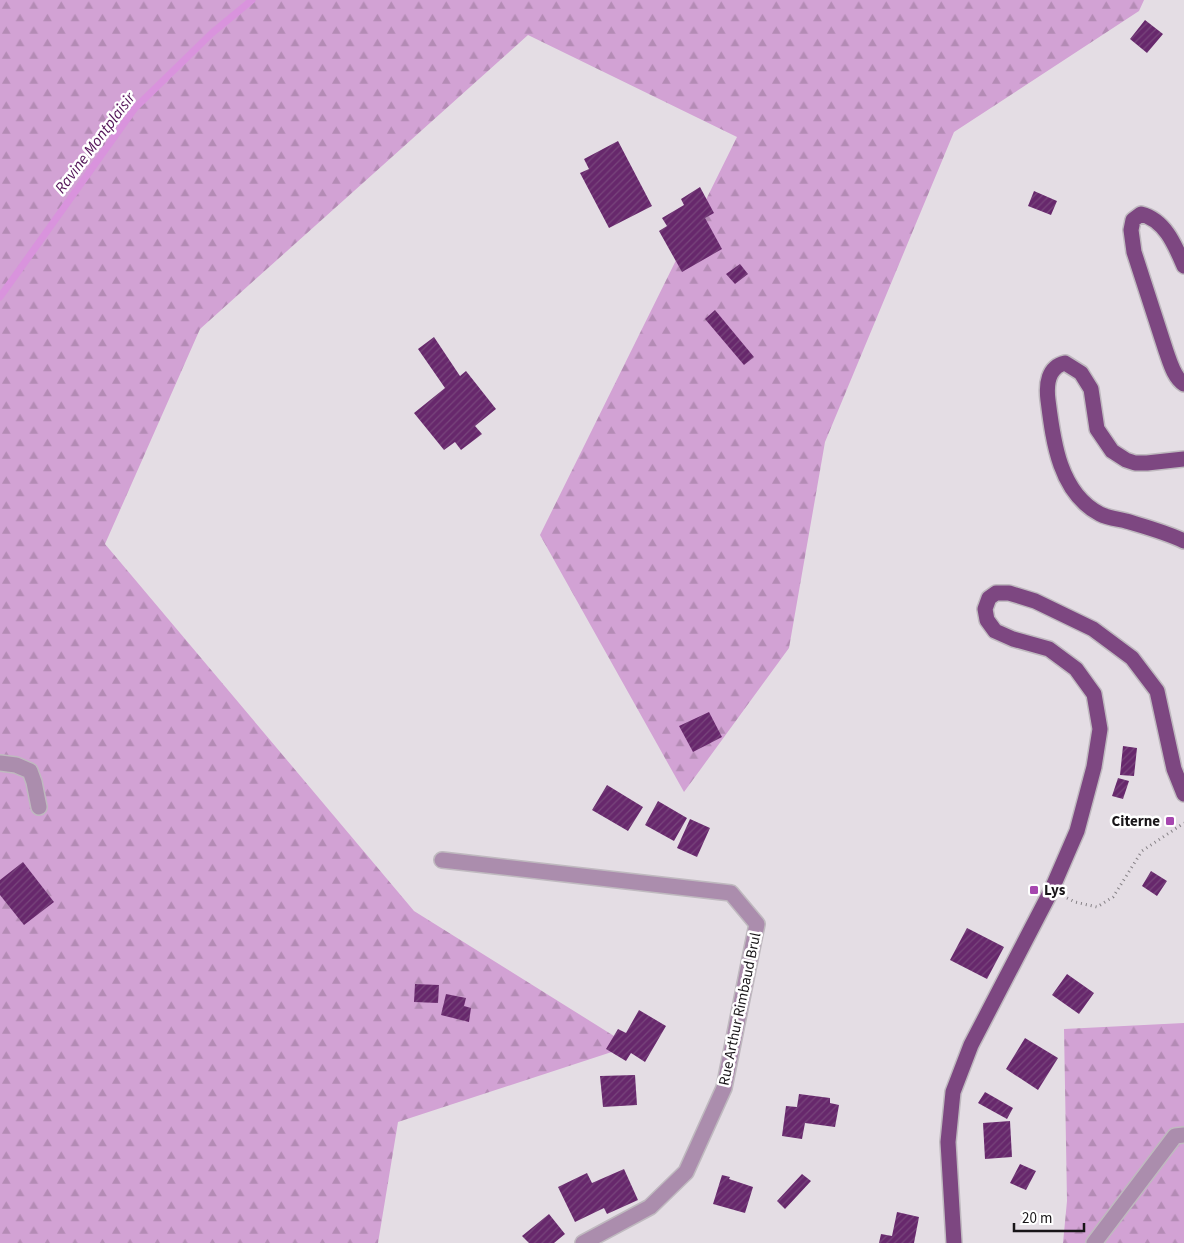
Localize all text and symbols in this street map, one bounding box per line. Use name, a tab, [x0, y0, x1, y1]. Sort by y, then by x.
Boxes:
water label: Ravine Montplaisir	[50, 87, 141, 198]
place label: Citerne	[1112, 811, 1160, 832]
marker: Citerne	[1164, 815, 1176, 827]
place label: Lys	[1044, 880, 1066, 901]
marker: Lys	[1028, 884, 1040, 896]
street label: Rue Arthur Rimbaud Brul	[714, 930, 767, 1087]
scale bar	[1014, 1200, 1084, 1232]
text: 20 m	[1022, 1208, 1052, 1229]

